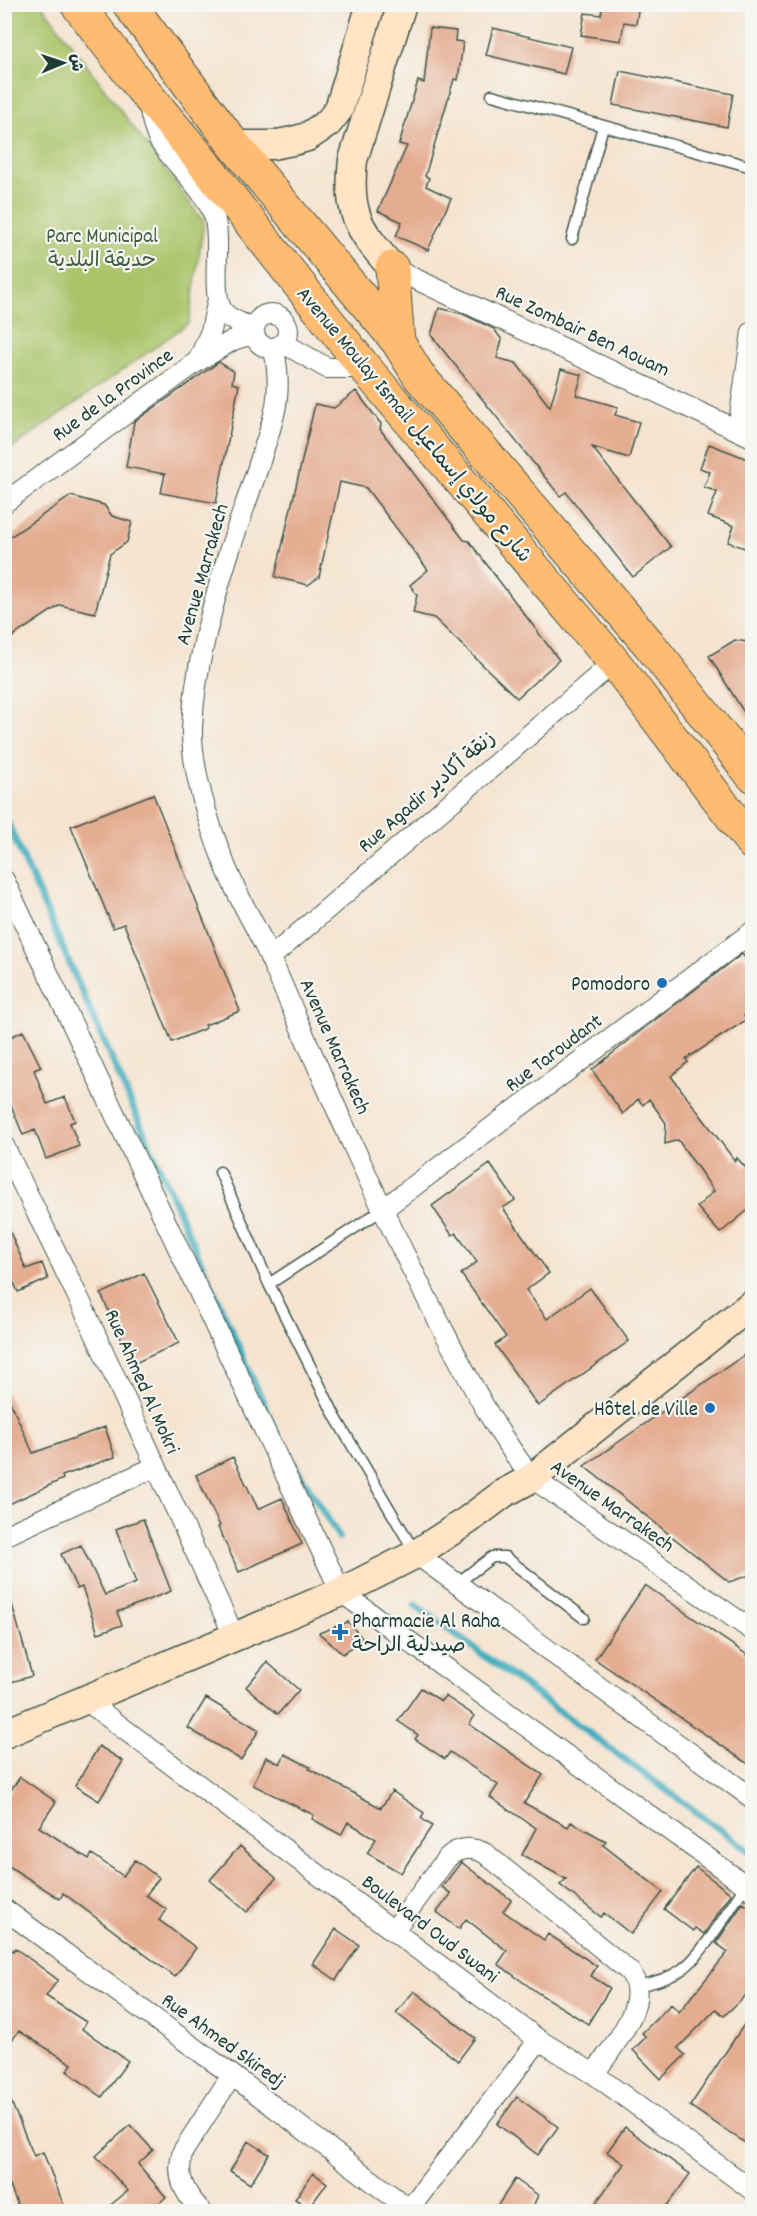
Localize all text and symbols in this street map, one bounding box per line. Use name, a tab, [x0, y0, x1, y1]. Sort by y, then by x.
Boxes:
north arrow	[33, 33, 93, 93]
text: ش	[64, 53, 87, 72]
park label: Parc Municipal حديقة البلدية	[46, 223, 158, 277]
street label: Rue Zombair Ben Aouam	[489, 279, 674, 386]
street label: Avenue Moulay Ismail شارع مولاي إسماعيل	[288, 281, 538, 571]
street label: Rue de la Province	[47, 342, 181, 451]
street label: Avenue Marrakech	[169, 501, 238, 649]
street label: Rue Agadir زنقة أكادير	[353, 725, 503, 862]
place label: Pomodoro	[571, 971, 650, 1001]
street label: Avenue Marrakech	[290, 975, 377, 1120]
marker: Pomodoro	[655, 976, 669, 990]
street label: Rue Taroudant	[500, 1008, 610, 1101]
street label: Rue Ahmed Al Mokri	[95, 1305, 186, 1460]
place label: Hôtel de Ville	[594, 1396, 698, 1426]
marker: Hôtel de Ville	[703, 1401, 717, 1415]
street label: Avenue Marrakech	[543, 1453, 680, 1562]
place label: Pharmacie Al Raha صيدلية الراحة	[352, 1608, 501, 1662]
marker: Pharmacie Al Raha صيدلية الراحة	[333, 1625, 347, 1639]
street label: Boulevard Oud Swani	[354, 1869, 504, 1992]
street label: Rue Ahmed Skiredj	[154, 1987, 290, 2098]

